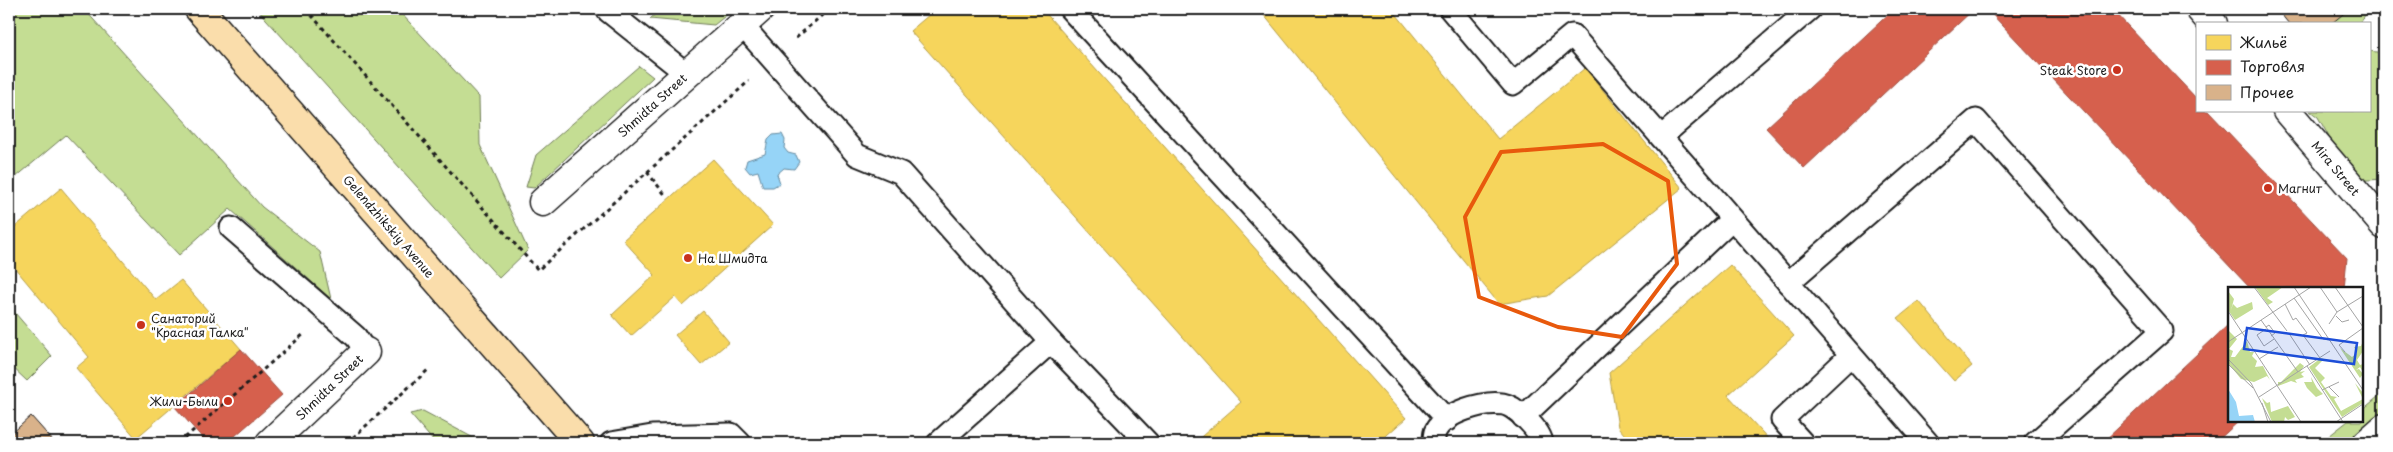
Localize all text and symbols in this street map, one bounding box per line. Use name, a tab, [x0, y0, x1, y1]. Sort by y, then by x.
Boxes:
legend	[2196, 22, 2370, 112]
text: Жильё	[2239, 30, 2287, 53]
text: Торговля	[2240, 54, 2305, 77]
place label: Steak Store	[2040, 61, 2107, 79]
marker: Steak Store	[2111, 64, 2123, 76]
street label: Shmidta Street	[613, 69, 691, 141]
text: Прочее	[2240, 80, 2294, 103]
street label: Mira Street	[2308, 137, 2364, 199]
street label: Gelendzhikskiy Avenue	[339, 171, 439, 282]
place label: Магнит	[2278, 179, 2323, 197]
marker: Магнит	[2262, 182, 2274, 194]
place label: На Шмидта	[698, 249, 768, 267]
marker: На Шмидта	[682, 252, 694, 264]
inset map	[2228, 287, 2363, 422]
place label: Санаторий "Красная Талка"	[151, 309, 249, 341]
marker: Санаторий "Красная Талка"	[135, 319, 147, 331]
street label: Shmidta Street	[291, 350, 367, 424]
place label: Жили-Были	[149, 392, 218, 410]
marker: Жили-Были	[222, 395, 234, 407]

